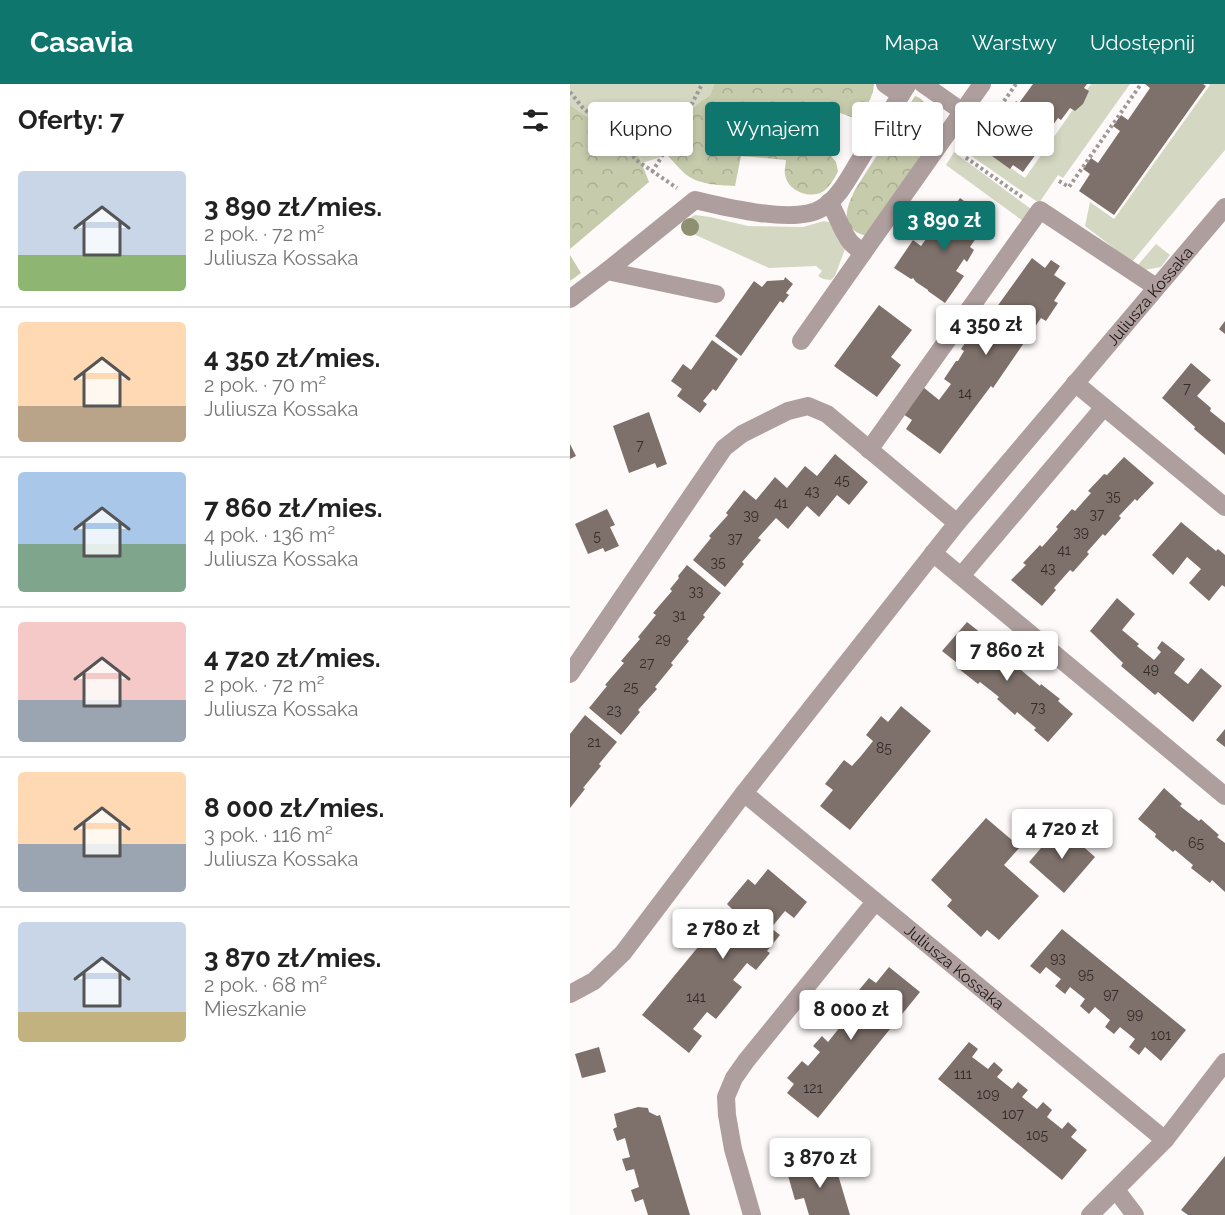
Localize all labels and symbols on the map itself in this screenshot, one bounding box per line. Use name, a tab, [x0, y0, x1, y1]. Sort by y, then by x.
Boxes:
pin: 3 890 zł	[882, 201, 1006, 252]
street label: Juliusza Kossaka	[1102, 243, 1197, 349]
pin: 4 350 zł	[924, 305, 1048, 356]
house number: 7	[1183, 380, 1191, 396]
house number: 14	[958, 385, 972, 401]
house number: 7	[636, 437, 644, 453]
house number: 45	[834, 472, 850, 488]
house number: 43	[804, 483, 820, 499]
house number: 35	[1105, 488, 1121, 504]
house number: 41	[774, 495, 788, 511]
house number: 37	[1090, 506, 1105, 522]
house number: 39	[743, 507, 759, 523]
house number: 39	[1073, 524, 1089, 540]
house number: 5	[593, 528, 601, 544]
house number: 37	[728, 530, 743, 546]
house number: 41	[1057, 542, 1071, 558]
house number: 35	[710, 554, 726, 570]
house number: 43	[1040, 560, 1056, 576]
house number: 33	[689, 583, 703, 599]
house number: 31	[672, 607, 686, 623]
house number: 29	[655, 631, 671, 647]
pin: 7 860 zł	[945, 631, 1069, 682]
house number: 27	[640, 655, 655, 671]
house number: 49	[1143, 661, 1159, 677]
house number: 25	[624, 679, 639, 695]
house number: 73	[1031, 699, 1045, 715]
house number: 23	[607, 702, 621, 718]
house number: 21	[587, 734, 601, 750]
house number: 85	[876, 740, 892, 756]
pin: 4 720 zł	[1000, 809, 1124, 860]
house number: 65	[1188, 835, 1204, 851]
pin: 2 780 zł	[661, 909, 785, 960]
street label: Juliusza Kossaka	[901, 920, 1008, 1013]
house number: 93	[1050, 950, 1066, 966]
house number: 95	[1078, 966, 1094, 982]
house number: 97	[1103, 986, 1119, 1002]
house number: 141	[686, 989, 706, 1005]
pin: 8 000 zł	[789, 990, 913, 1041]
house number: 99	[1127, 1006, 1143, 1022]
house number: 101	[1151, 1027, 1171, 1043]
house number: 111	[954, 1066, 972, 1082]
house number: 121	[803, 1080, 823, 1096]
house number: 109	[977, 1086, 999, 1102]
house number: 107	[1002, 1106, 1024, 1122]
house number: 105	[1026, 1127, 1048, 1143]
pin: 3 870 zł	[758, 1138, 882, 1189]

